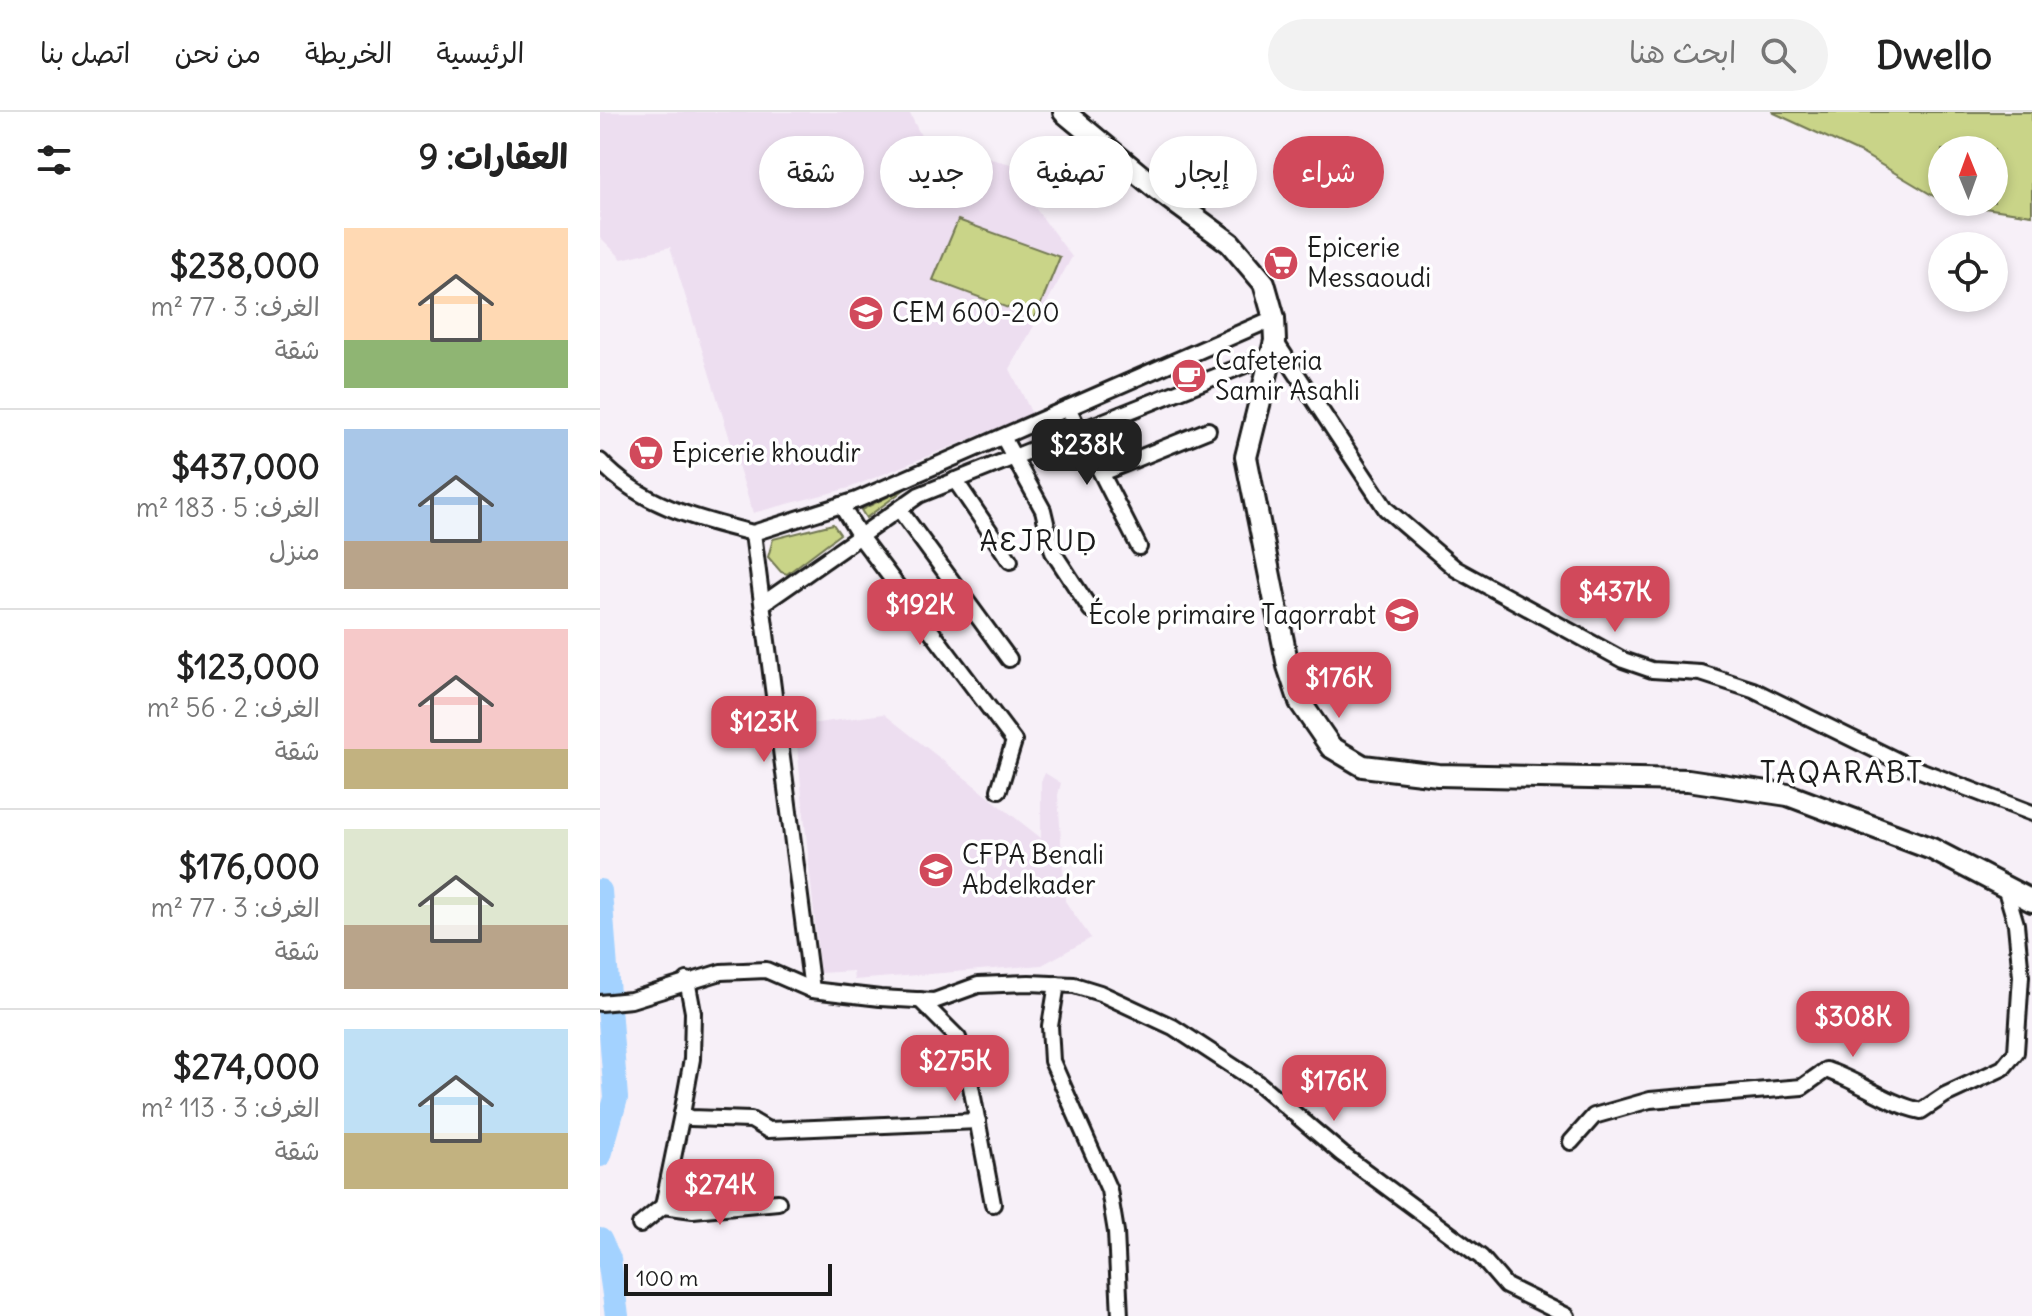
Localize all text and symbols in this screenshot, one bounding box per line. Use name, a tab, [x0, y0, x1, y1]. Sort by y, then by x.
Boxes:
search box	[1268, 19, 1828, 91]
text: Dwello	[1876, 32, 1992, 79]
text: ابحث هنا	[1629, 33, 1736, 71]
icon: search	[1756, 33, 1800, 77]
text: اتصل بنا	[40, 35, 130, 71]
text: من نحن	[174, 35, 261, 71]
text: الخريطة	[305, 35, 392, 71]
text: الرئيسية	[436, 35, 524, 71]
text: العقارات: 9	[419, 135, 568, 178]
chip: شقة	[759, 136, 864, 208]
chip: جديد	[880, 136, 993, 208]
chip: تصفية	[1009, 136, 1133, 208]
chip: إيجار	[1149, 136, 1257, 208]
chip: شراء	[1273, 136, 1384, 208]
north arrow	[1928, 136, 2008, 216]
map controls	[1928, 136, 2008, 312]
icon: filters	[32, 138, 76, 182]
place label: Epicerie Messaoudi	[1307, 231, 1431, 294]
button: locate	[1928, 232, 2008, 312]
text: $238,000	[169, 244, 320, 287]
supermarket icon: Epicerie Messaoudi	[1262, 244, 1300, 282]
icon: home	[408, 260, 504, 356]
text: الغرف: 3 · 77 m²	[151, 290, 320, 323]
school or university icon: CEM 600-200	[847, 294, 885, 332]
place label: CEM 600-200	[892, 296, 1060, 329]
text: شقة	[275, 333, 320, 366]
place label: Cafeteria Samir Asahli	[1215, 344, 1360, 407]
cafe icon: Cafeteria Samir Asahli	[1170, 357, 1208, 395]
pin: $238K	[1031, 419, 1143, 487]
text: $238K	[1050, 428, 1124, 461]
supermarket icon: Epicerie khoudir	[627, 434, 665, 472]
place label: Epicerie khoudir	[672, 436, 861, 469]
text: $437,000	[171, 445, 320, 488]
icon: home	[408, 461, 504, 557]
text: الغرف: 5 · 183 m²	[136, 491, 320, 524]
district label: AƐJRUḌ	[980, 523, 1098, 559]
text: منزل	[269, 534, 320, 567]
pin: $437K	[1559, 566, 1671, 634]
text: $437K	[1578, 575, 1652, 608]
pin: $192K	[864, 579, 976, 647]
text: $192K	[885, 588, 955, 621]
school or university icon: École primaire Taqorrabt	[1383, 596, 1421, 634]
place label: École primaire Taqorrabt	[1088, 597, 1376, 631]
text: $123,000	[176, 645, 320, 688]
pin: $176K	[1283, 652, 1395, 720]
icon: home	[408, 661, 504, 757]
text: $176K	[1305, 661, 1373, 694]
text: الغرف: 2 · 56 m²	[147, 691, 320, 724]
pin: $123K	[708, 696, 820, 764]
text: $123K	[729, 705, 799, 738]
text: شقة	[275, 734, 320, 767]
district label: TAQARABT	[1760, 753, 1924, 791]
place label: CFPA Benali Abdelkader	[962, 838, 1104, 901]
text: $176,000	[178, 845, 320, 888]
school or university icon: CFPA Benali Abdelkader	[917, 851, 955, 889]
icon: home	[408, 861, 504, 957]
text: الغرف: 3 · 77 m²	[151, 891, 320, 924]
text: شقة	[275, 934, 320, 967]
pin: $308K	[1797, 991, 1909, 1059]
text: $308K	[1814, 1000, 1892, 1033]
pin: $275K	[899, 1035, 1011, 1103]
text: $275K	[919, 1044, 991, 1077]
text: $274,000	[173, 1045, 320, 1088]
pin: $176K	[1278, 1055, 1390, 1123]
icon: home	[408, 1061, 504, 1157]
text: $176K	[1300, 1064, 1368, 1097]
text: الغرف: 3 · 113 m²	[141, 1091, 320, 1124]
text: شقة	[275, 1134, 320, 1167]
pin: $274K	[664, 1159, 776, 1227]
text: $274K	[684, 1168, 756, 1201]
scale bar	[624, 1260, 832, 1296]
text: 100 m	[636, 1264, 698, 1292]

